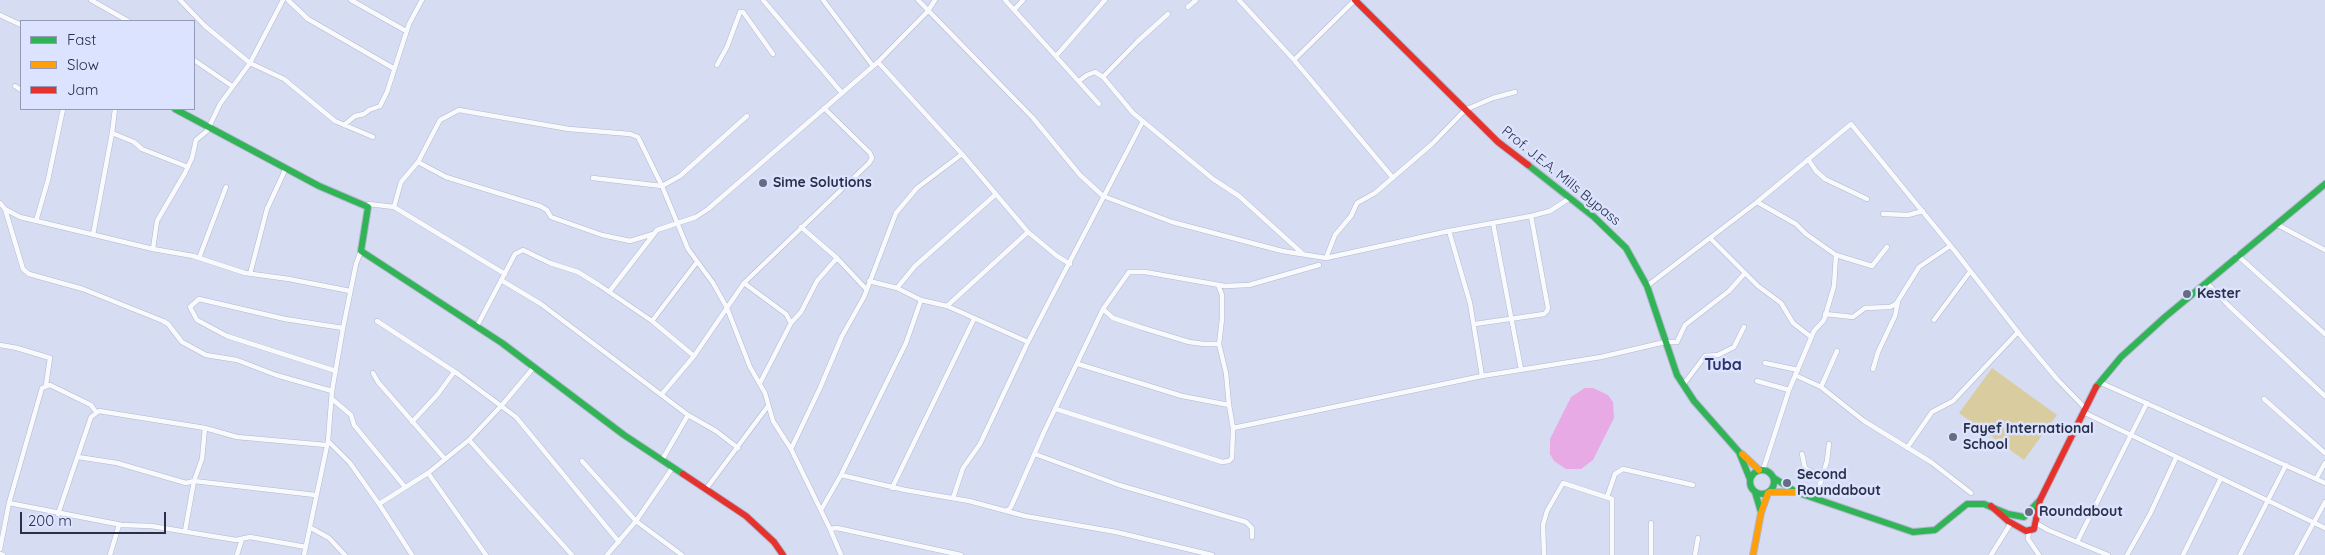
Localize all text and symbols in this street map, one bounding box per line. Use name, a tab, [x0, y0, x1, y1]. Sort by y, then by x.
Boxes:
legend	[20, 20, 195, 110]
text: Fast	[67, 30, 96, 49]
text: Slow	[67, 55, 99, 74]
text: Jam	[67, 80, 98, 99]
street label: Prof. J.E.A. Mills Bypass	[1498, 123, 1624, 229]
place label: Sime Solutions	[773, 175, 872, 191]
marker: Sime Solutions	[757, 177, 769, 189]
place label: Kester	[2197, 286, 2241, 302]
marker: Kester	[2181, 288, 2193, 300]
district label: Tuba	[1704, 355, 1742, 375]
place label: Fayef International School	[1963, 421, 2094, 454]
marker: Fayef International School	[1947, 431, 1959, 443]
place label: Second Roundabout	[1797, 467, 1881, 500]
marker: Second Roundabout	[1781, 477, 1793, 489]
scale bar	[22, 502, 169, 534]
place label: Roundabout	[2039, 504, 2123, 520]
marker: Roundabout	[2023, 506, 2035, 518]
text: 200 m	[28, 511, 72, 530]

